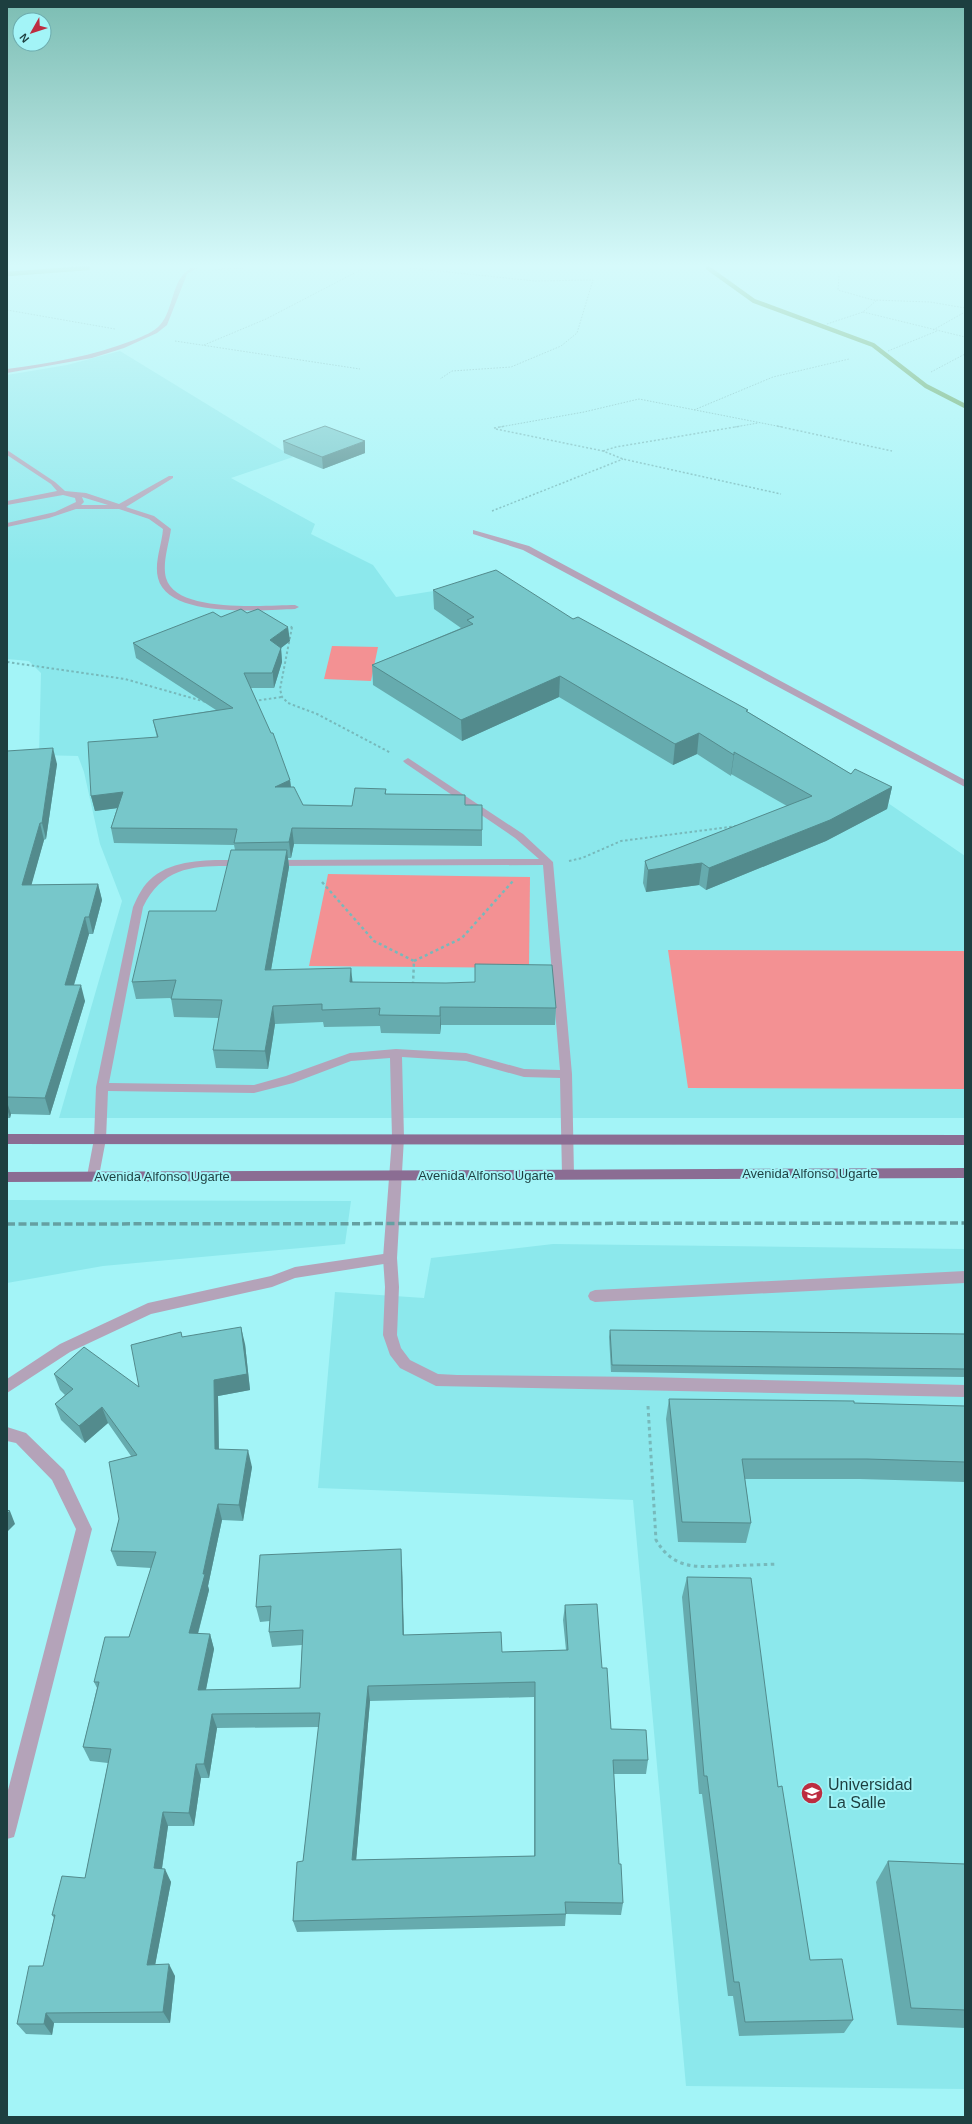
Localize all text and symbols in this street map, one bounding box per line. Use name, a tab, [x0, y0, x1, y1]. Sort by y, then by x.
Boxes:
north arrow	[12, 12, 52, 52]
text: N	[17, 31, 31, 45]
street label: Avenida Alfonso Ugarte	[742, 1166, 878, 1181]
street label: Avenida Alfonso Ugarte	[418, 1168, 554, 1183]
street label: Avenida Alfonso Ugarte	[94, 1169, 230, 1184]
place label: Universidad La Salle	[828, 1776, 912, 1811]
school or university icon: Universidad La Salle	[799, 1780, 825, 1806]

